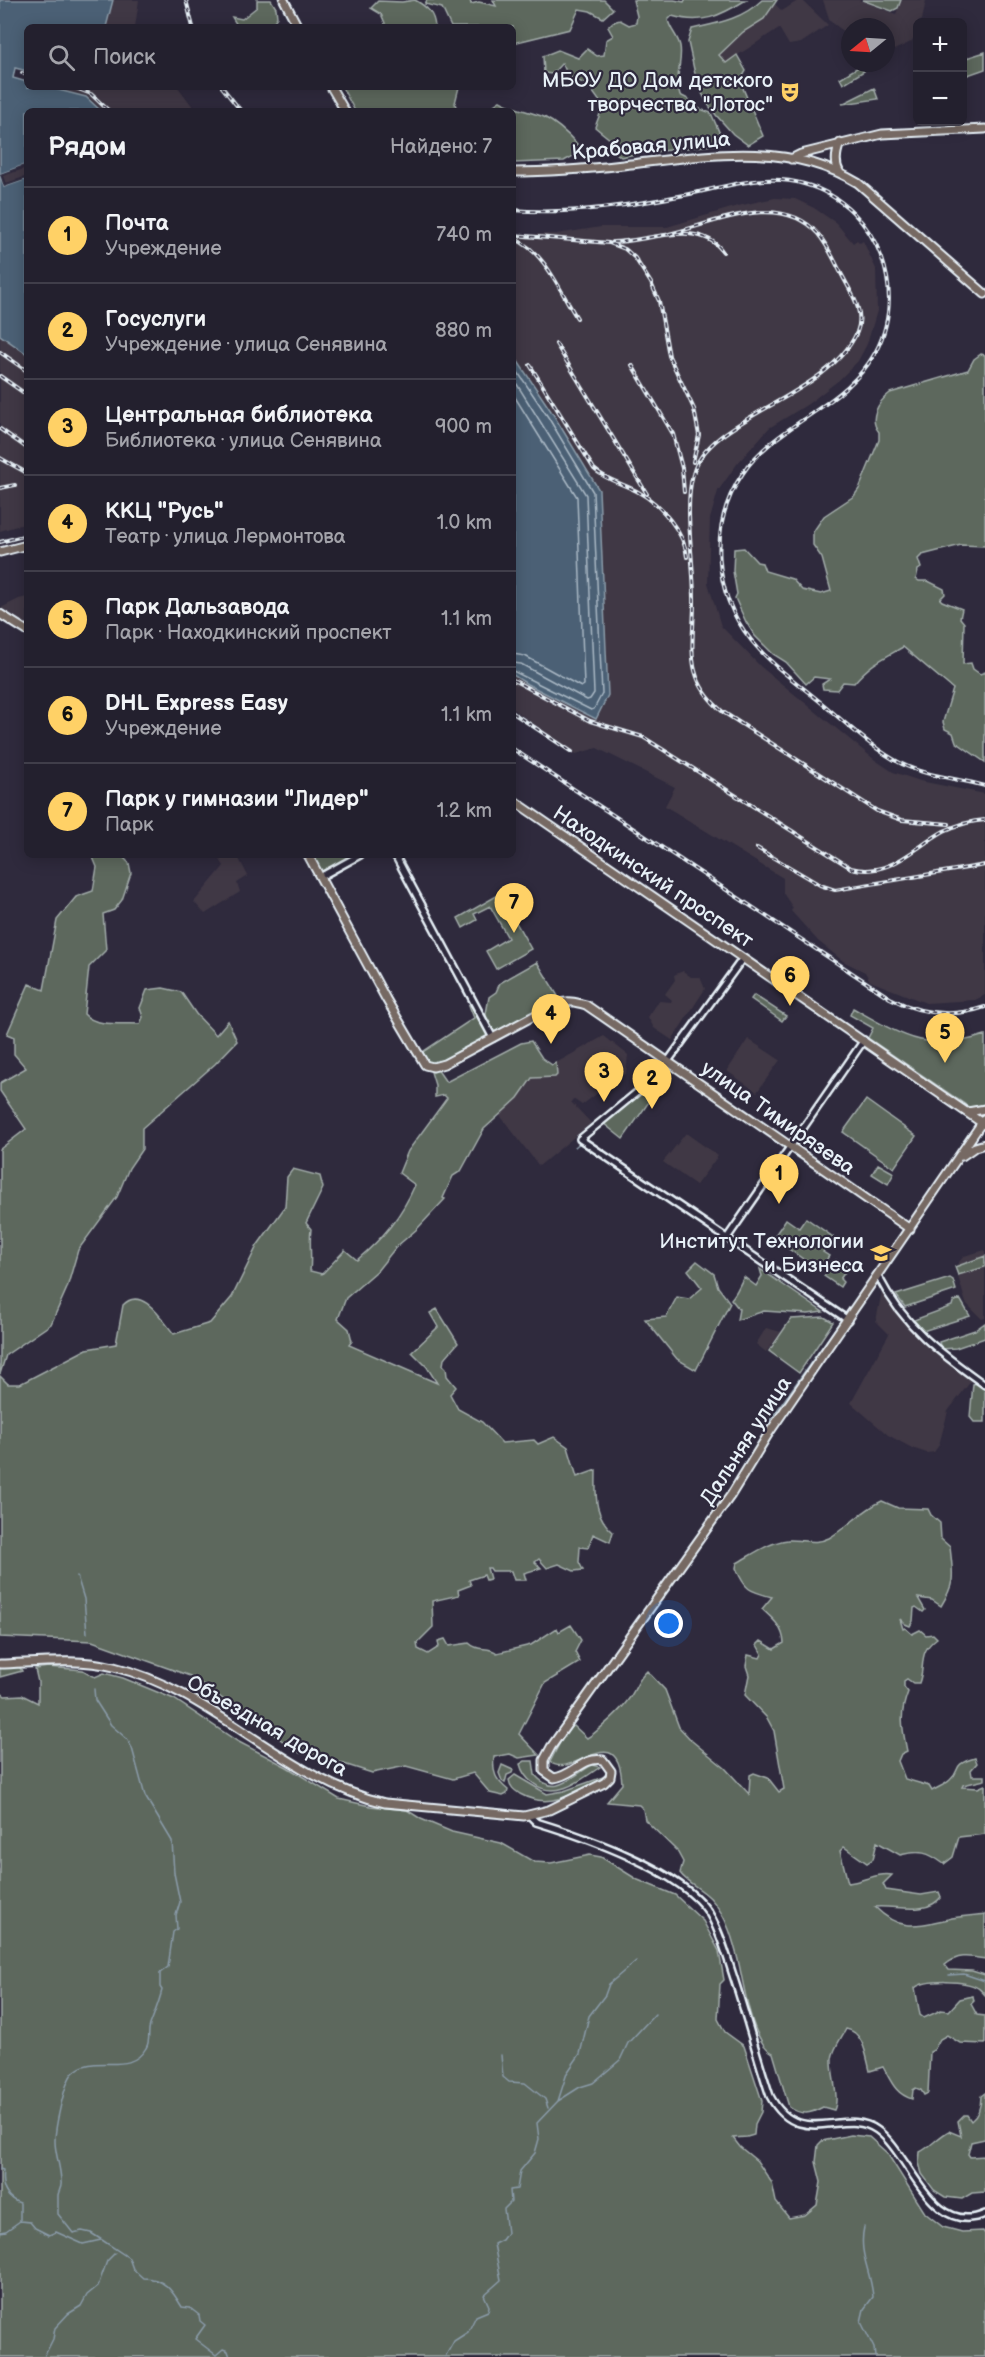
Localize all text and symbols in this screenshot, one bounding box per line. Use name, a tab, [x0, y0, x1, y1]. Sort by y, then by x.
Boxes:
north arrow	[841, 18, 895, 72]
map controls	[913, 18, 967, 126]
button: +	[913, 18, 967, 72]
search box	[24, 24, 516, 90]
icon: search	[45, 41, 78, 74]
text: Поиск	[93, 44, 156, 71]
place label: МБОУ ДО Дом детского творчества "Лотос"	[542, 68, 773, 117]
button: −	[913, 72, 967, 126]
theatre icon: МБОУ ДО Дом детского творчества "Лотос"	[778, 80, 802, 104]
street label: Крабовая улица	[571, 127, 732, 165]
text: Рядом	[48, 132, 126, 163]
text: Найдено: 7	[390, 135, 492, 159]
text: Почта	[105, 210, 169, 237]
text: 1	[63, 223, 72, 247]
text: 740 m	[436, 223, 492, 247]
text: Учреждение	[105, 237, 222, 261]
text: Госуслуги	[105, 306, 206, 333]
text: 2	[62, 319, 73, 343]
text: 880 m	[435, 319, 492, 343]
text: Учреждение · улица Сенявина	[105, 333, 387, 357]
text: Центральная библиотека	[105, 402, 373, 429]
text: 3	[62, 415, 73, 439]
text: 900 m	[435, 415, 492, 439]
text: Библиотека · улица Сенявина	[105, 429, 382, 453]
text: ККЦ "Русь"	[105, 498, 224, 525]
text: 4	[62, 511, 73, 535]
text: 1.0 km	[437, 511, 492, 535]
text: Театр · улица Лермонтова	[105, 525, 346, 549]
text: Парк Дальзавода	[105, 594, 289, 621]
text: 5	[62, 607, 73, 631]
text: 1.1 km	[441, 607, 492, 631]
text: Парк · Находкинский проспект	[105, 621, 392, 645]
text: DHL Express Easy	[105, 690, 288, 717]
text: 6	[61, 703, 74, 727]
text: 1.1 km	[441, 703, 492, 727]
text: Учреждение	[105, 717, 222, 741]
text: Парк у гимназии "Лидер"	[105, 786, 369, 813]
text: 7	[62, 799, 73, 823]
text: 1.2 km	[437, 799, 492, 823]
street label: Находкинский проспект	[548, 801, 758, 954]
text: Парк	[105, 813, 154, 837]
pin: 7	[494, 884, 534, 933]
pin: 6	[770, 956, 810, 1006]
pin: 4	[532, 994, 570, 1044]
pin: 5	[926, 1014, 964, 1063]
pin: 3	[584, 1052, 624, 1102]
street label: улица Тимирязева	[696, 1056, 860, 1181]
pin: 2	[632, 1060, 672, 1109]
pin: 1	[760, 1154, 798, 1204]
place label: Институт Технологии и Бизнеса	[659, 1229, 865, 1278]
school or university icon: Институт Технологии и Бизнеса	[869, 1241, 893, 1265]
street label: Дальняя улица	[695, 1371, 797, 1510]
your location	[654, 1609, 683, 1638]
street label: Объездная дорога	[182, 1670, 352, 1782]

